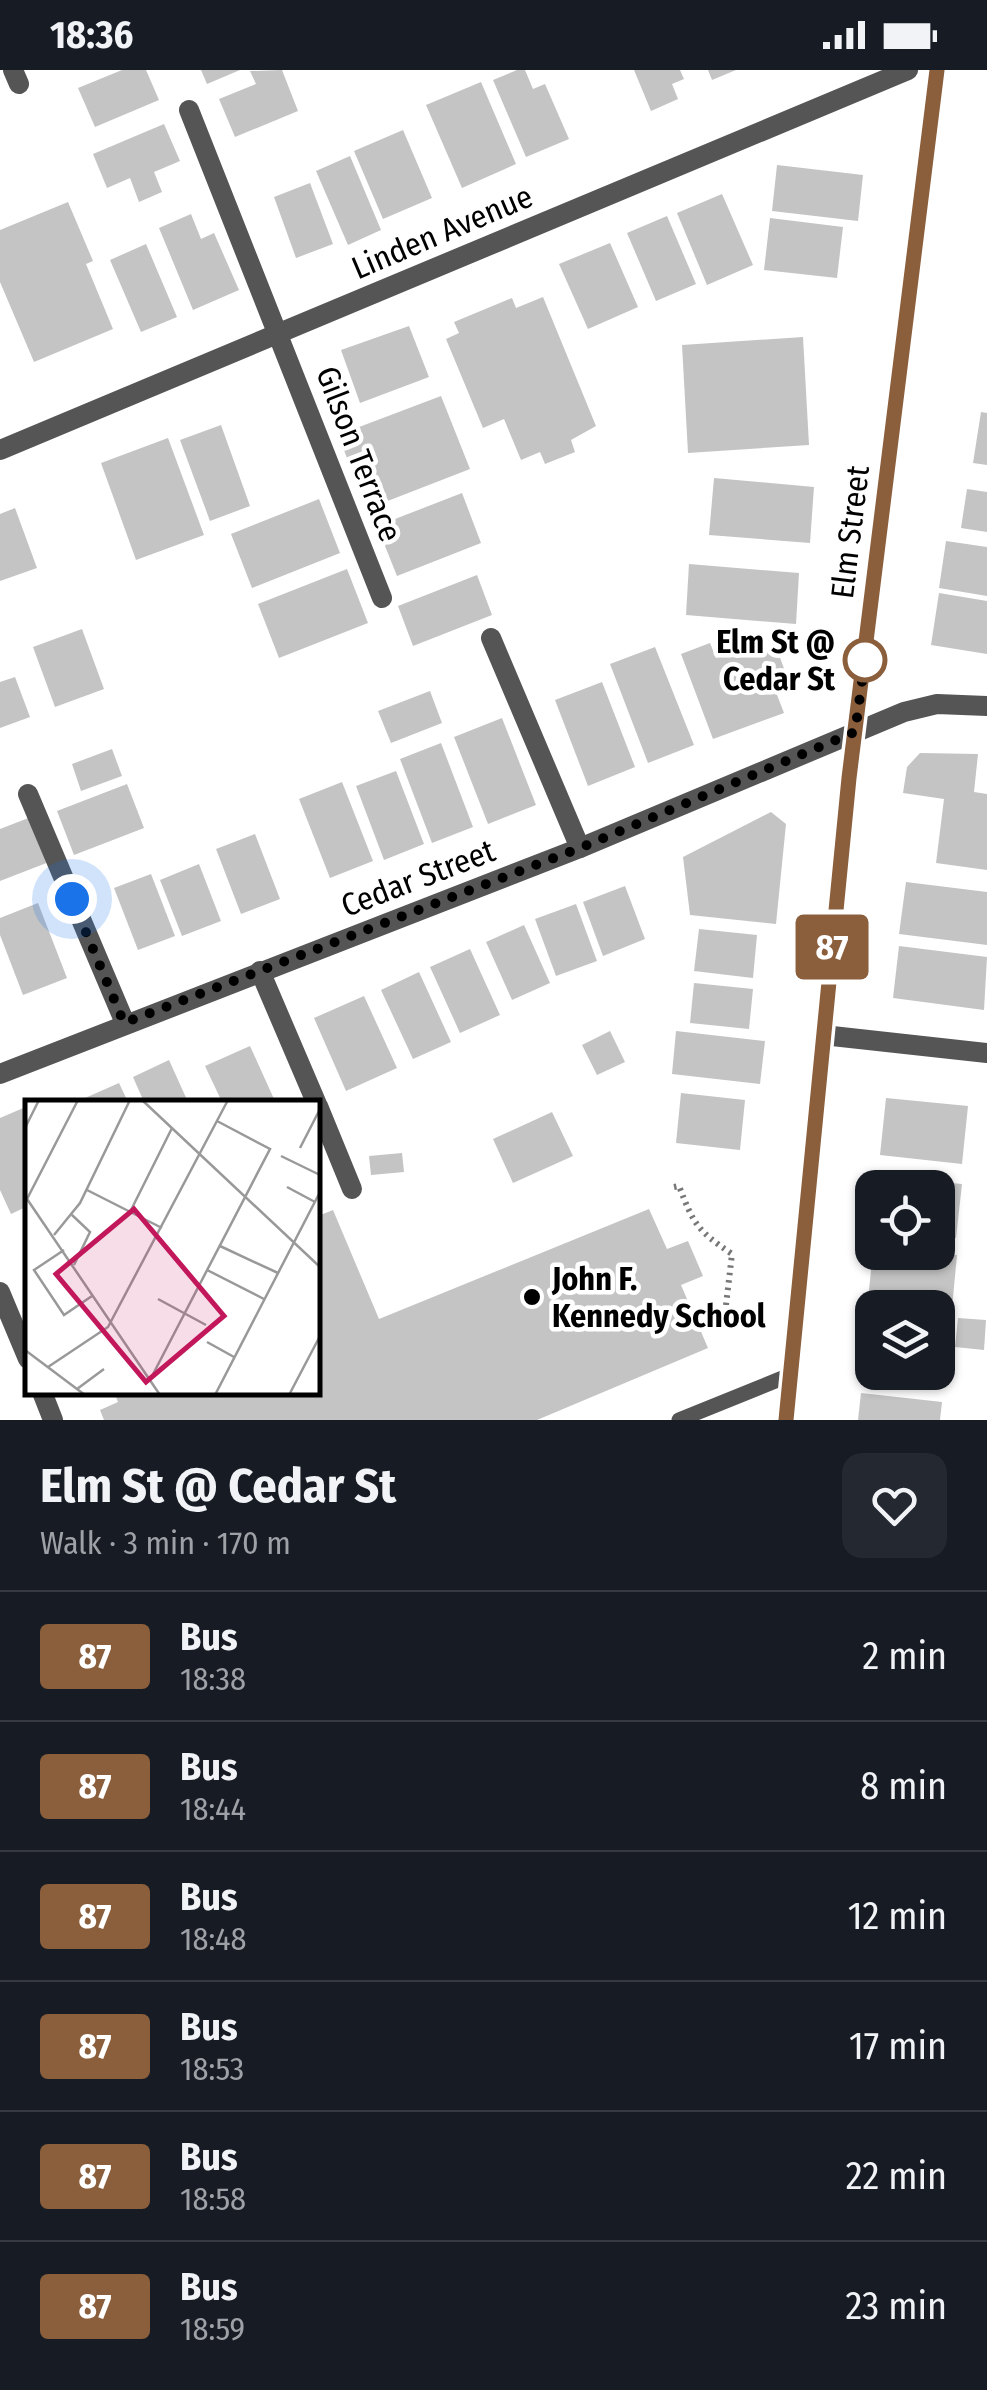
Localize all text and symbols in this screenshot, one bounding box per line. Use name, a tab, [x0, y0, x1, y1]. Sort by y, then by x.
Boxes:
text: 18:36	[50, 12, 133, 58]
street label: Linden Avenue	[346, 177, 538, 287]
street label: Gilson Terrace	[308, 361, 410, 547]
street label: Elm Street	[823, 463, 877, 601]
place label: Elm St @ Cedar St	[716, 623, 836, 698]
marker: Elm St @ Cedar St	[844, 639, 886, 681]
street label: Cedar Street	[336, 831, 501, 925]
your location	[47, 874, 97, 924]
line badge: 87	[787, 914, 877, 980]
text: 87	[816, 926, 848, 968]
inset map	[25, 1100, 320, 1395]
map controls	[855, 1170, 955, 1390]
button: locate	[855, 1170, 955, 1270]
place label: John F. Kennedy School	[551, 1260, 766, 1335]
marker: John F. Kennedy School	[521, 1286, 543, 1308]
button: layers	[855, 1290, 955, 1390]
button: heart	[842, 1453, 947, 1558]
text: Elm St @ Cedar St	[40, 1457, 396, 1515]
text: Walk · 3 min · 170 m	[40, 1524, 291, 1562]
text: Bus	[180, 1614, 238, 1660]
text: 2 min	[862, 1633, 947, 1679]
text: 87	[79, 1635, 111, 1677]
text: 18:38	[180, 1660, 246, 1698]
text: Bus	[180, 1744, 238, 1790]
text: 8 min	[860, 1763, 947, 1809]
text: 87	[79, 1765, 111, 1807]
text: 18:44	[180, 1790, 246, 1828]
text: Bus	[180, 1874, 238, 1920]
text: 12 min	[848, 1893, 947, 1939]
text: 87	[79, 1895, 111, 1937]
text: 18:48	[180, 1920, 247, 1958]
text: Bus	[180, 2004, 238, 2050]
text: 17 min	[849, 2023, 947, 2069]
text: 87	[79, 2025, 111, 2067]
text: 18:53	[180, 2050, 244, 2088]
text: Bus	[180, 2134, 238, 2180]
text: 22 min	[846, 2153, 947, 2199]
text: 87	[79, 2155, 111, 2197]
text: 18:58	[180, 2180, 246, 2218]
text: Bus	[180, 2264, 238, 2310]
text: 23 min	[845, 2283, 947, 2329]
text: 87	[79, 2285, 111, 2327]
text: 18:59	[180, 2310, 245, 2348]

